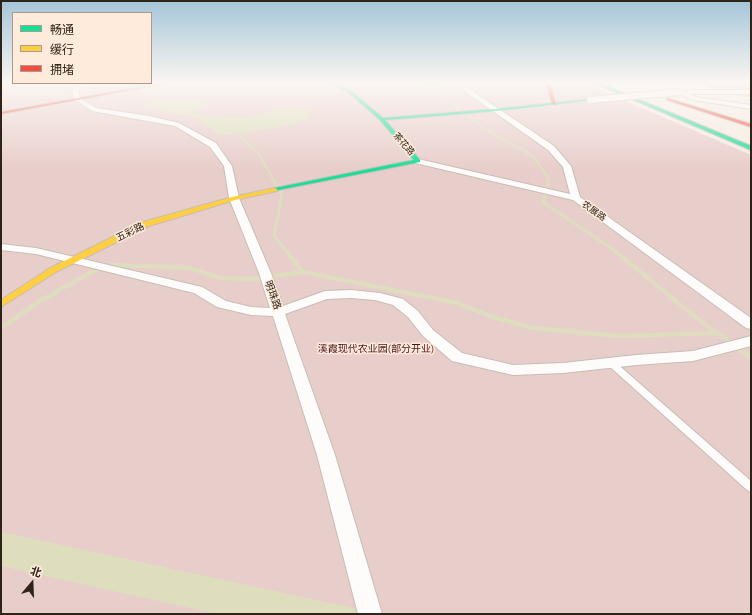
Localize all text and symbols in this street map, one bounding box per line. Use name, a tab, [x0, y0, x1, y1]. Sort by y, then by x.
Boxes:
legend	[12, 12, 152, 84]
text: 畅通	[50, 23, 74, 36]
text: 缓行	[50, 43, 74, 56]
text: 拥堵	[50, 63, 74, 76]
street label: 茶花路	[391, 130, 417, 158]
street label: 农展路	[580, 199, 608, 223]
street label: 五彩路	[114, 220, 146, 244]
street label: 明珠路	[262, 279, 284, 311]
park label: 溪霞现代农业园(部分开业)	[318, 343, 434, 355]
north arrow	[12, 563, 52, 603]
text: 北	[29, 564, 43, 579]

